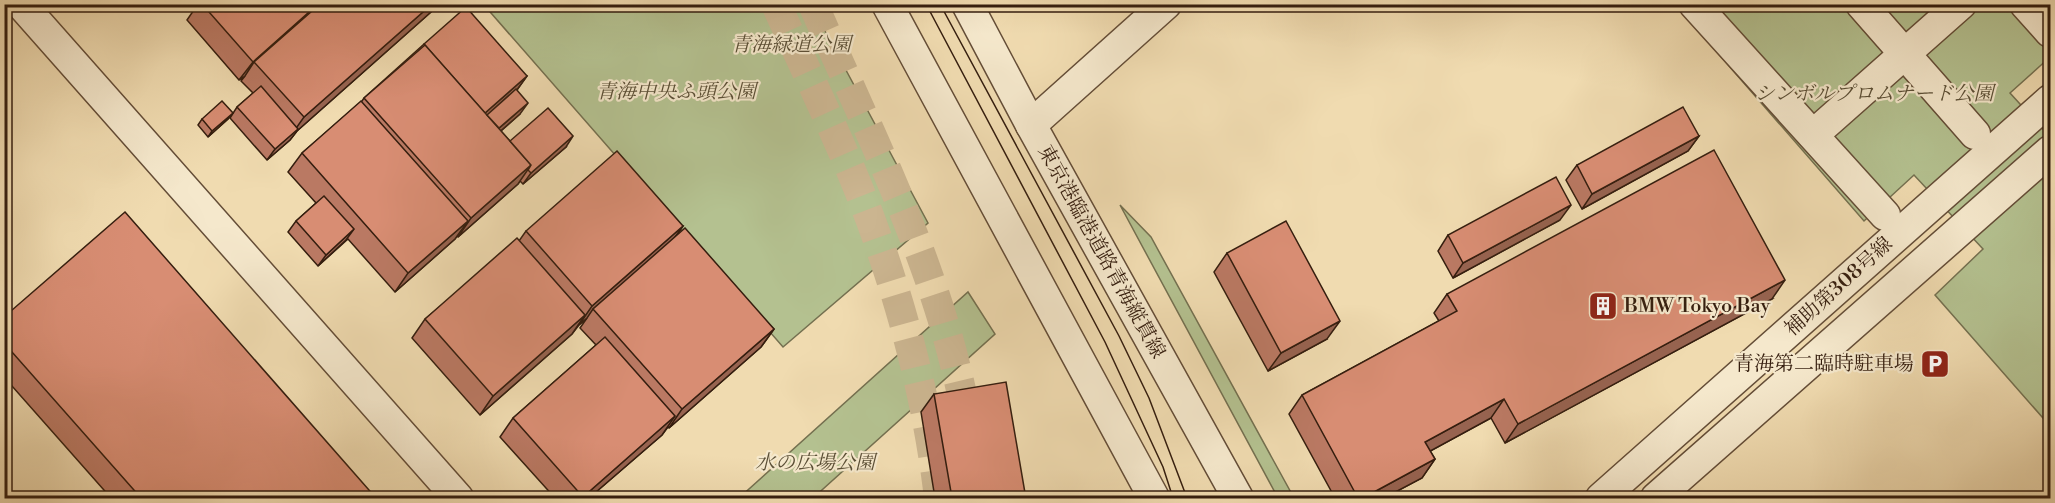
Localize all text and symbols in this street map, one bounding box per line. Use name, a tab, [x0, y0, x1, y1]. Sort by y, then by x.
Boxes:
park label: 青海緑道公園	[731, 33, 854, 58]
park label: 青海中央ふ頭公園	[596, 80, 759, 105]
park label: シンボルプロムナード公園	[1754, 82, 1997, 107]
street label: 東京港臨港道路青海縦貫線	[1032, 141, 1170, 363]
street label: 補助第308号線	[1780, 232, 1898, 342]
building icon: BMW Tokyo Bay	[1587, 290, 1619, 322]
place label: BMW Tokyo Bay	[1623, 294, 1770, 319]
parking icon: 青海第二臨時駐車場	[1919, 348, 1951, 380]
place label: 青海第二臨時駐車場	[1734, 352, 1914, 377]
park label: 水の広場公園	[755, 451, 878, 476]

